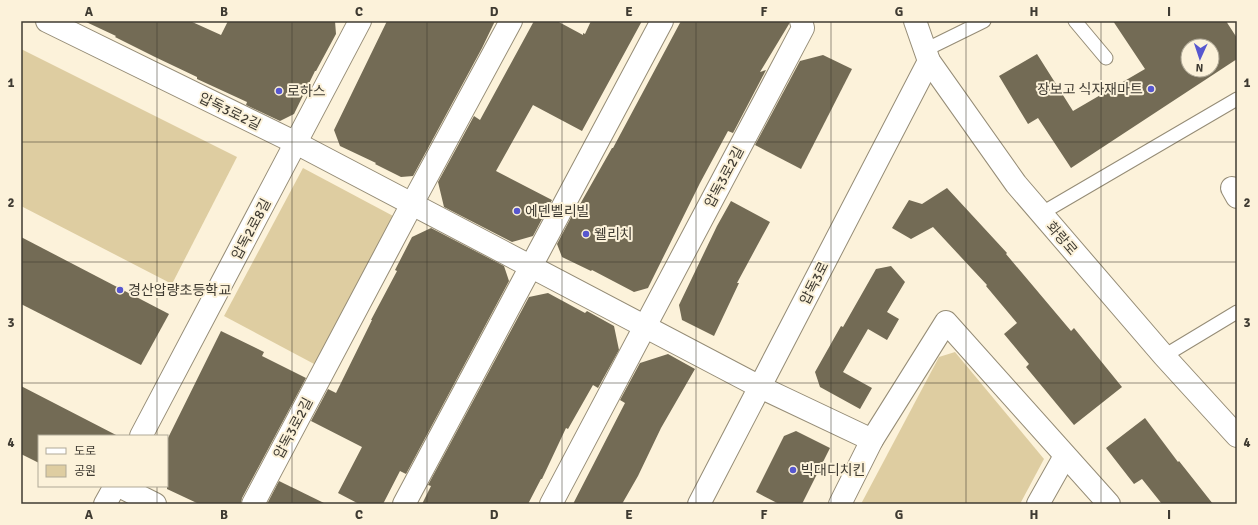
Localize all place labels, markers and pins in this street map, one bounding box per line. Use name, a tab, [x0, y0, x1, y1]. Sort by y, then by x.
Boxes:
place label: 장보고 식자재마트	[1037, 81, 1143, 98]
place label: 로하스	[287, 83, 326, 100]
marker: 장보고 식자재마트	[1146, 84, 1156, 94]
marker: 로하스	[274, 86, 284, 96]
place label: 에덴벨리빌	[525, 203, 589, 220]
marker: 에덴벨리빌	[512, 206, 522, 216]
place label: 웰리치	[594, 226, 633, 243]
marker: 웰리치	[581, 229, 591, 239]
place label: 경산압량초등학교	[128, 282, 231, 299]
marker: 경산압량초등학교	[115, 285, 125, 295]
place label: 빅대디치킨	[801, 462, 865, 479]
marker: 빅대디치킨	[788, 465, 798, 475]

